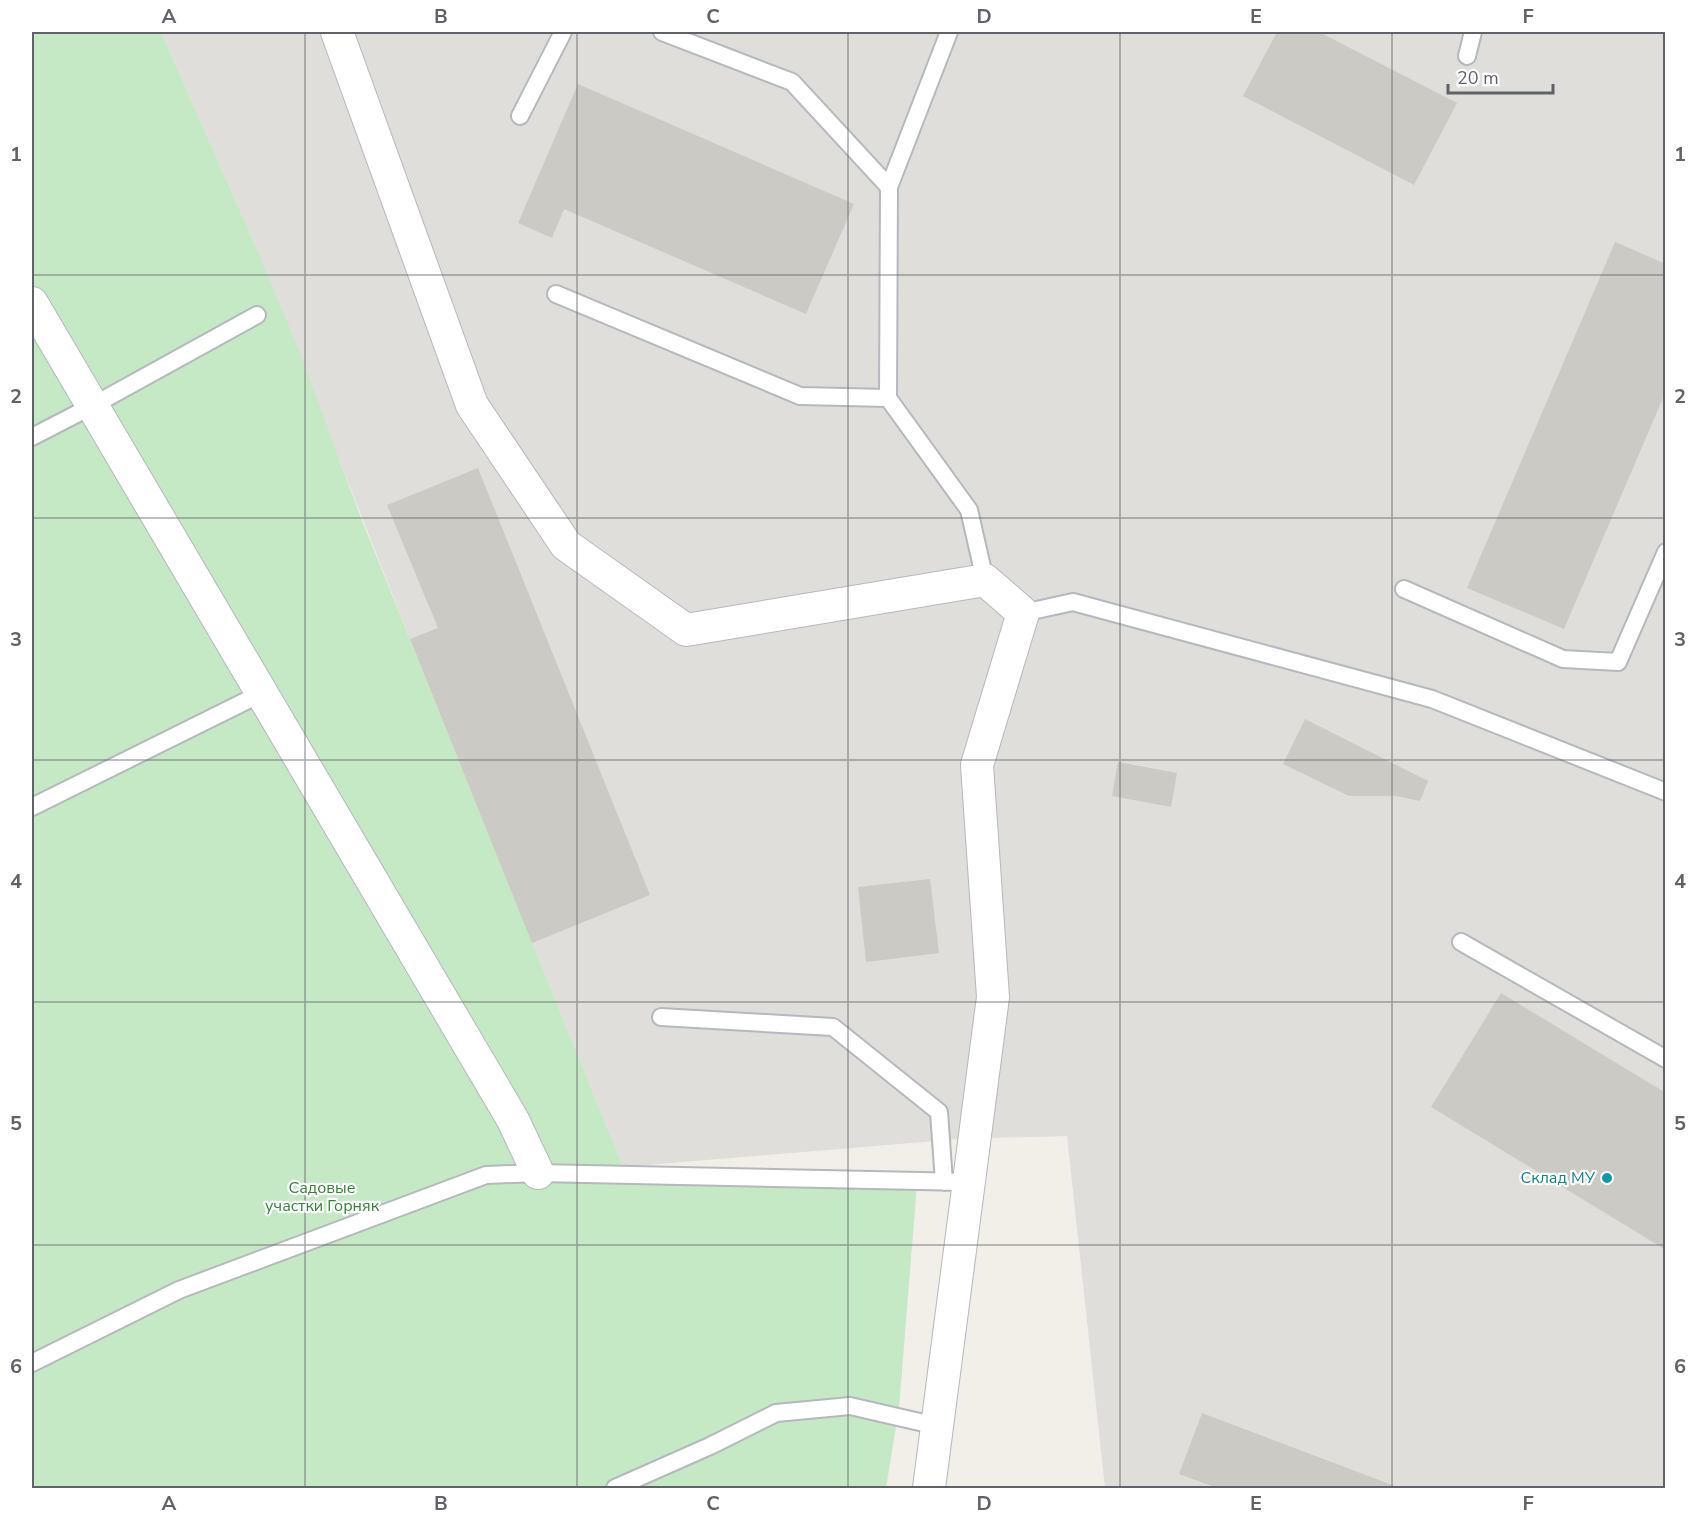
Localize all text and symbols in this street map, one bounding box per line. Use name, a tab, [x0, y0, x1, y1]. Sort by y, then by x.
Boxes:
text: A	[162, 3, 177, 30]
text: B	[434, 3, 448, 30]
text: C	[706, 3, 720, 30]
text: D	[976, 3, 992, 30]
text: E	[1250, 3, 1262, 30]
text: F	[1522, 3, 1534, 30]
scale bar	[1448, 57, 1553, 95]
text: 20 m	[1457, 66, 1499, 90]
text: 1	[10, 141, 22, 168]
text: 1	[1674, 141, 1686, 168]
text: 2	[10, 383, 22, 410]
text: 2	[1674, 383, 1686, 410]
text: 3	[10, 626, 22, 653]
text: 3	[1674, 626, 1686, 653]
text: 4	[10, 868, 22, 895]
text: 4	[1674, 868, 1686, 895]
text: 5	[10, 1110, 22, 1137]
text: 5	[1674, 1110, 1686, 1137]
place label: Склад МУ	[1520, 1167, 1596, 1189]
marker: Склад МУ	[1600, 1171, 1614, 1185]
park label: Садовые участки Горняк	[265, 1177, 380, 1217]
text: 6	[10, 1353, 22, 1380]
text: 6	[1674, 1353, 1686, 1380]
text: A	[162, 1490, 177, 1517]
text: B	[434, 1490, 448, 1517]
text: C	[706, 1490, 720, 1517]
text: D	[976, 1490, 992, 1517]
text: E	[1250, 1490, 1262, 1517]
text: F	[1522, 1490, 1534, 1517]

